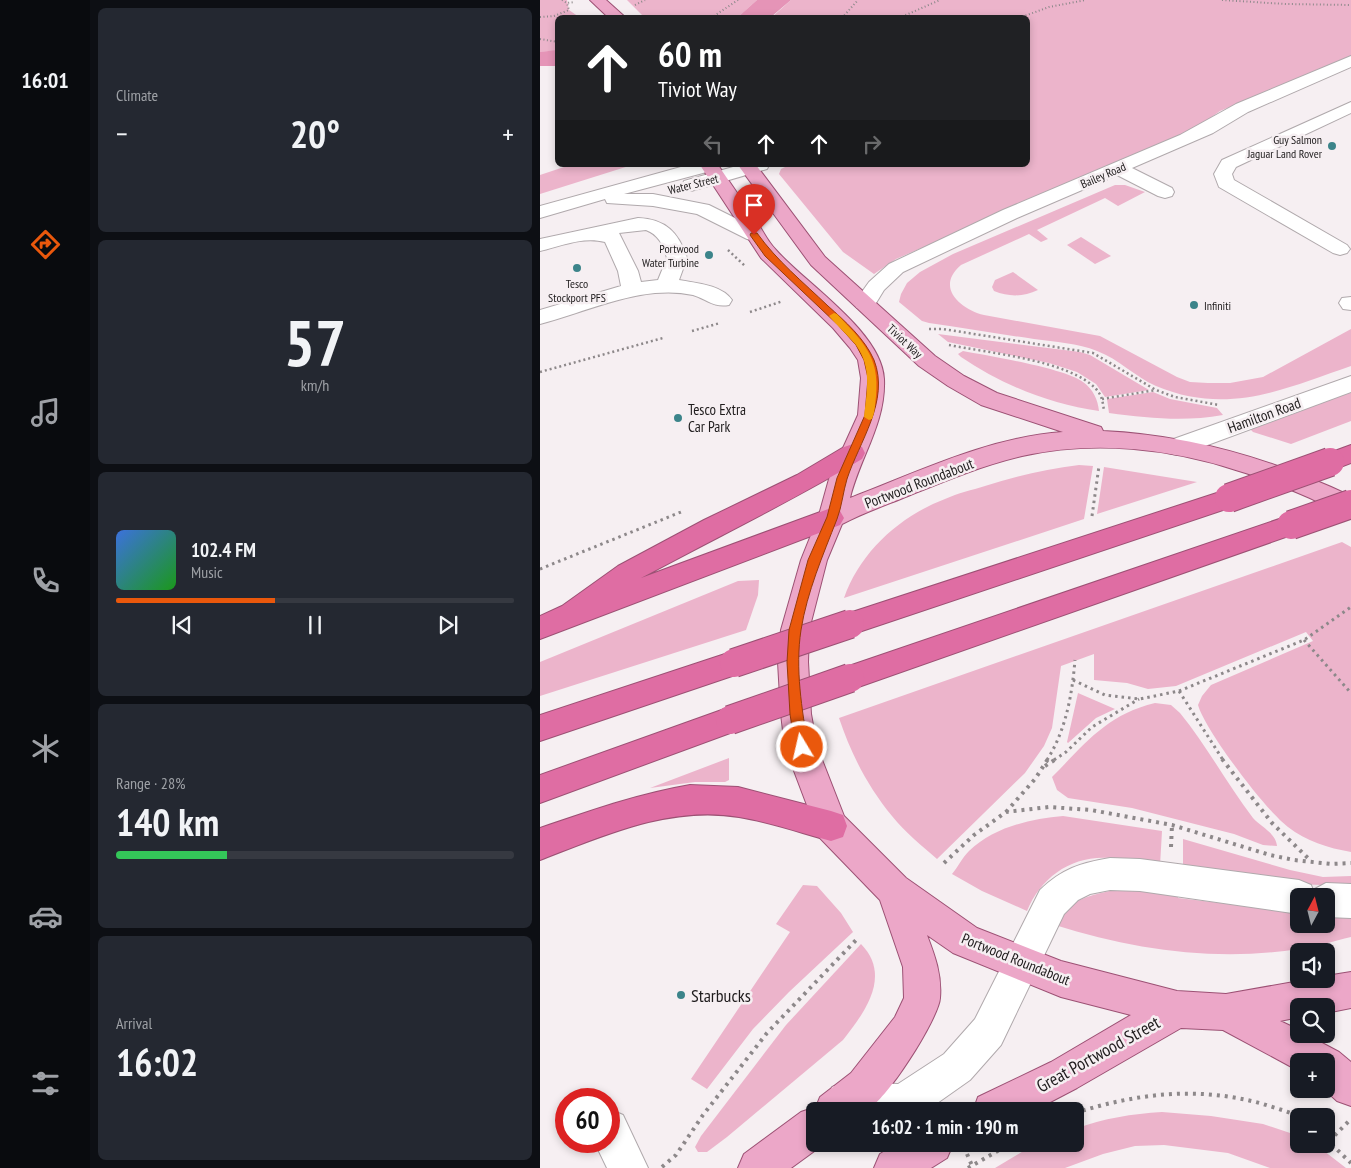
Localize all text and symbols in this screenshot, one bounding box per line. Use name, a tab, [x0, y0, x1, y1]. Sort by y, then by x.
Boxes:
text: 60 m	[658, 31, 722, 77]
icon: ahead	[575, 35, 640, 100]
text: 16:01	[21, 66, 69, 94]
text: Tiviot Way	[658, 75, 737, 103]
text: Climate	[116, 85, 158, 105]
text: 20°	[290, 109, 340, 158]
text: −	[116, 115, 128, 152]
text: +	[502, 115, 514, 152]
icon: left	[699, 130, 727, 158]
icon: ahead	[752, 130, 780, 158]
icon: ahead	[805, 130, 833, 158]
icon: right	[858, 130, 886, 158]
place label: Guy Salmon Jaguar Land Rover	[1246, 132, 1323, 161]
marker: Guy Salmon Jaguar Land Rover	[1326, 140, 1338, 152]
street label: Bailey Road	[1078, 159, 1128, 191]
street label: Water Street	[666, 170, 720, 197]
pin	[733, 184, 775, 235]
icon: arrive	[740, 191, 768, 219]
icon: directions	[28, 227, 63, 262]
place label: Portwood Water Turbine	[642, 241, 699, 270]
marker: Portwood Water Turbine	[703, 249, 715, 261]
marker: Tesco Stockport PFS	[571, 262, 583, 274]
place label: Tesco Stockport PFS	[548, 276, 606, 305]
place label: Infiniti	[1204, 298, 1231, 313]
marker: Infiniti	[1188, 299, 1200, 311]
text: 57	[284, 300, 346, 384]
street label: Tiviot Way	[884, 321, 926, 361]
text: km/h	[301, 375, 329, 395]
street label: Hamilton Road	[1225, 393, 1303, 437]
icon: music	[28, 395, 63, 430]
place label: Tesco Extra Car Park	[688, 400, 746, 436]
marker: Tesco Extra Car Park	[672, 412, 684, 424]
street label: Portwood Roundabout	[862, 454, 976, 512]
text: 102.4 FM	[191, 538, 256, 562]
text: Music	[191, 562, 223, 582]
icon: phone	[28, 563, 63, 598]
icon: previous	[168, 611, 196, 639]
icon: pause	[301, 611, 329, 639]
icon: next	[434, 611, 462, 639]
position arrow	[775, 720, 827, 772]
icon: climate	[28, 731, 63, 766]
text: Range · 28%	[116, 773, 185, 793]
text: 140 km	[116, 797, 219, 846]
north arrow	[1290, 888, 1335, 932]
map controls	[1290, 888, 1335, 1153]
icon: car	[28, 899, 63, 934]
street label: Portwood Roundabout	[959, 929, 1073, 989]
button: sound	[1290, 943, 1335, 988]
place label: Starbucks	[691, 984, 751, 1007]
marker: Starbucks	[675, 989, 687, 1001]
button: search	[1290, 998, 1335, 1043]
street label: Great Portwood Street	[1032, 1011, 1164, 1097]
text: Arrival	[116, 1013, 152, 1033]
text: 16:02	[116, 1037, 198, 1086]
button: +	[1290, 1053, 1335, 1098]
icon: filters	[28, 1066, 63, 1101]
speed limit sign: 60	[555, 1088, 620, 1153]
button: −	[1290, 1108, 1335, 1153]
text: 16:02 · 1 min · 190 m	[872, 1115, 1018, 1139]

